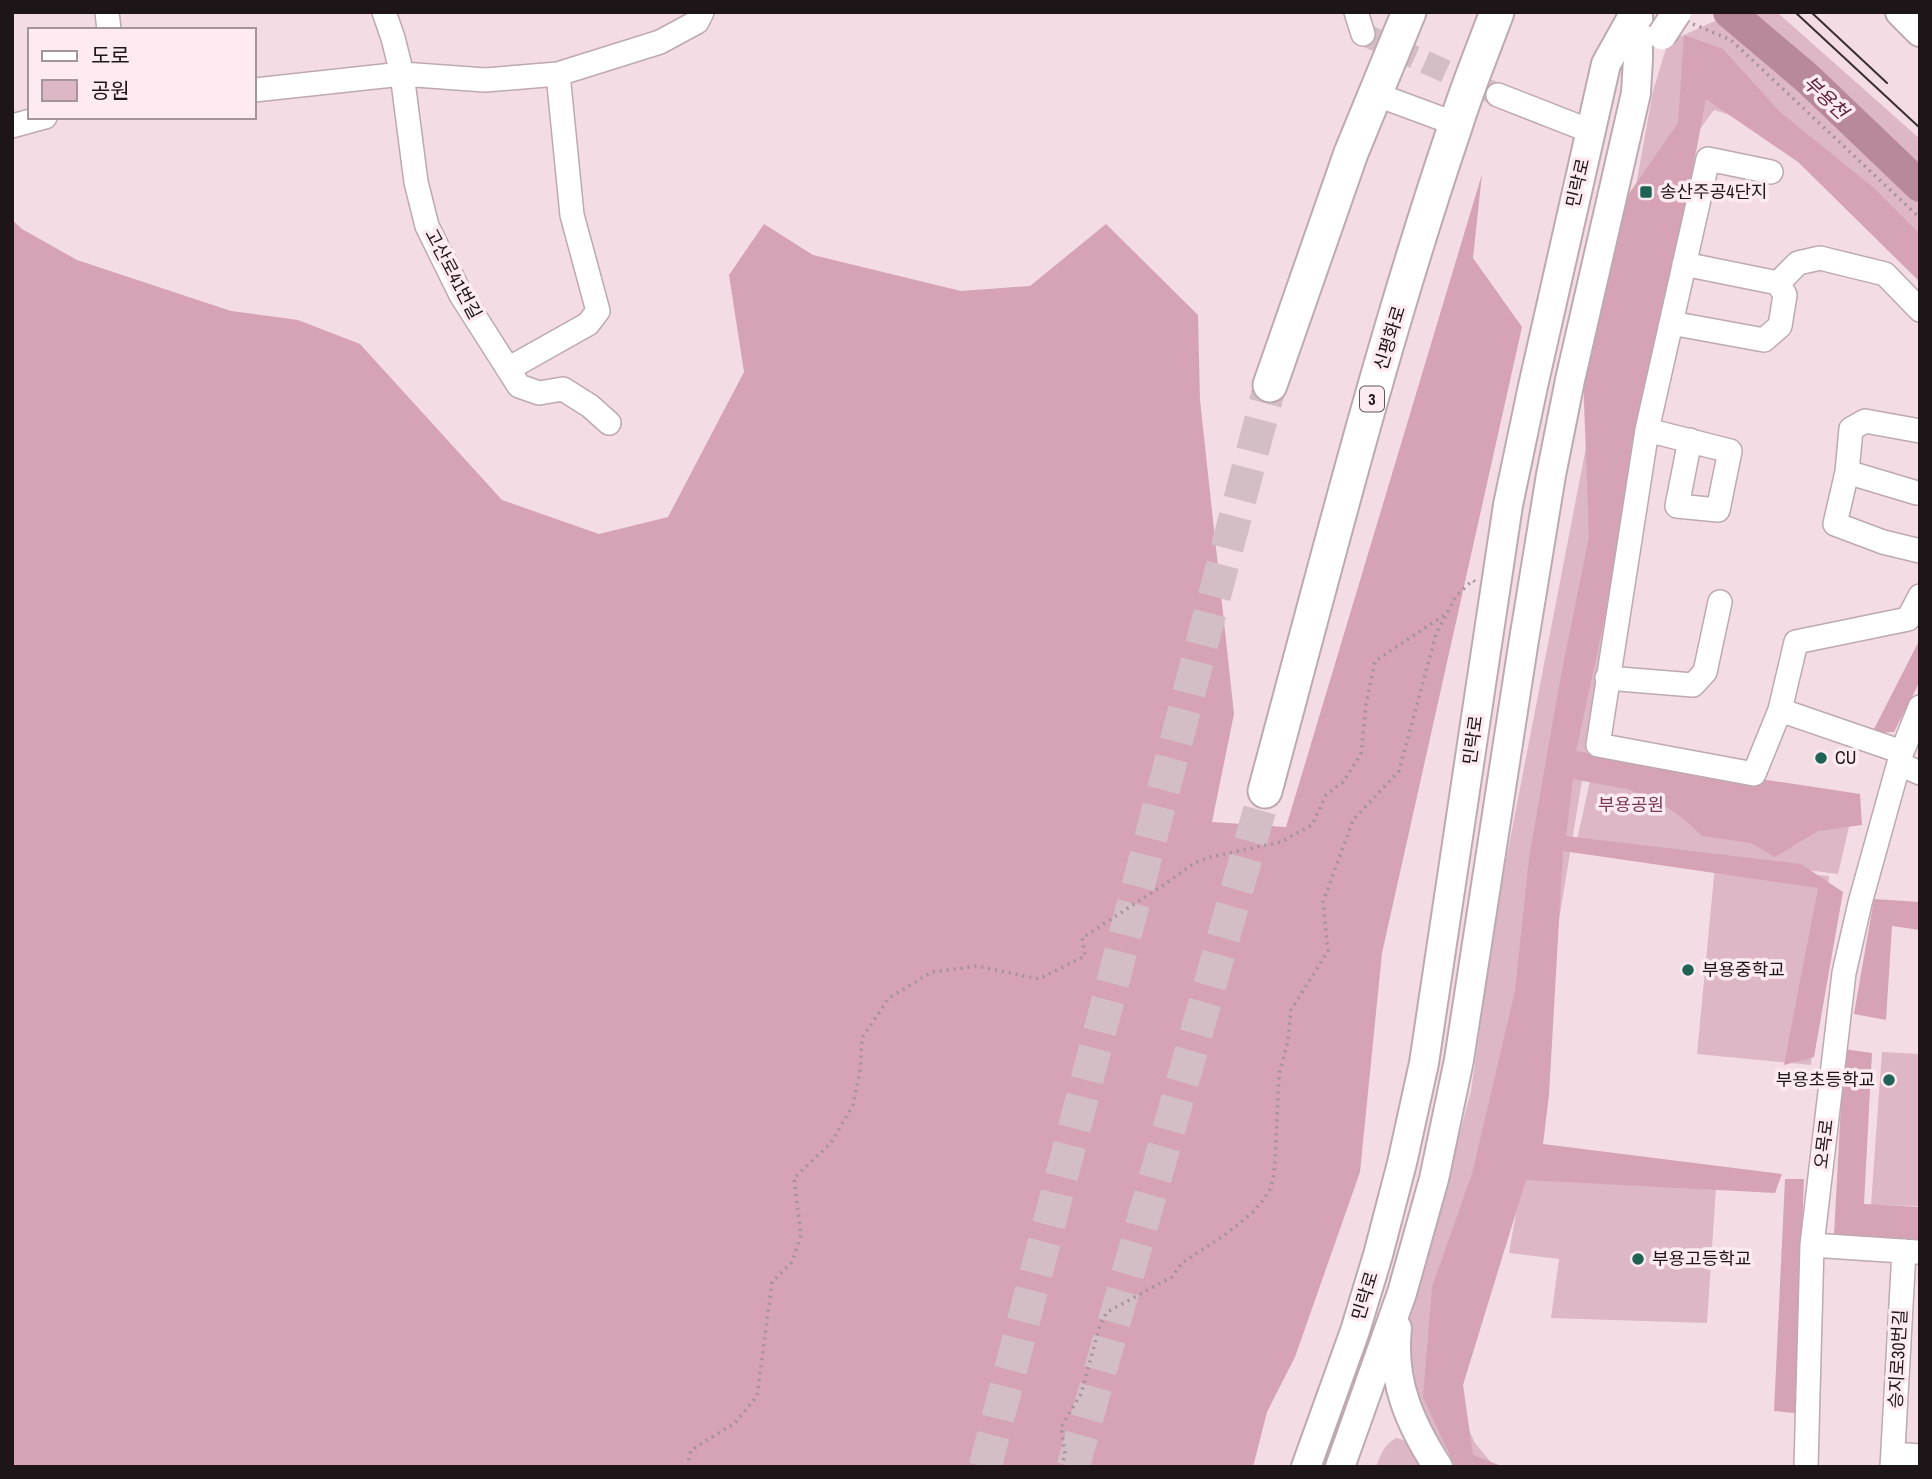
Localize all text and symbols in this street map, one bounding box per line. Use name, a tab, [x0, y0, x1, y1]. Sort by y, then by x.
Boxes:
legend	[28, 28, 256, 119]
text: 도로	[91, 41, 130, 70]
water label: 부용천	[1798, 70, 1855, 125]
text: 공원	[91, 76, 130, 105]
street label: 민락로	[1560, 156, 1595, 210]
place label: 송산주공4단지	[1660, 179, 1768, 204]
marker: 송산주공4단지	[1638, 184, 1654, 200]
street label: 고산로41번길	[419, 224, 488, 323]
street label: 신평화로	[1368, 303, 1411, 373]
road number: 3	[1360, 386, 1384, 412]
street label: 민락로	[1457, 714, 1488, 766]
place label: CU	[1835, 745, 1856, 770]
marker: CU	[1813, 750, 1829, 766]
park label: 부용공원	[1598, 792, 1664, 817]
place label: 부용중학교	[1702, 957, 1785, 982]
marker: 부용중학교	[1680, 962, 1696, 978]
place label: 부용초등학교	[1776, 1067, 1875, 1092]
marker: 부용초등학교	[1881, 1072, 1897, 1088]
street label: 오목로	[1808, 1118, 1839, 1170]
place label: 부용고등학교	[1652, 1246, 1751, 1271]
marker: 부용고등학교	[1630, 1251, 1646, 1267]
street label: 민락로	[1345, 1268, 1384, 1323]
street label: 승지로30번길	[1882, 1309, 1913, 1409]

